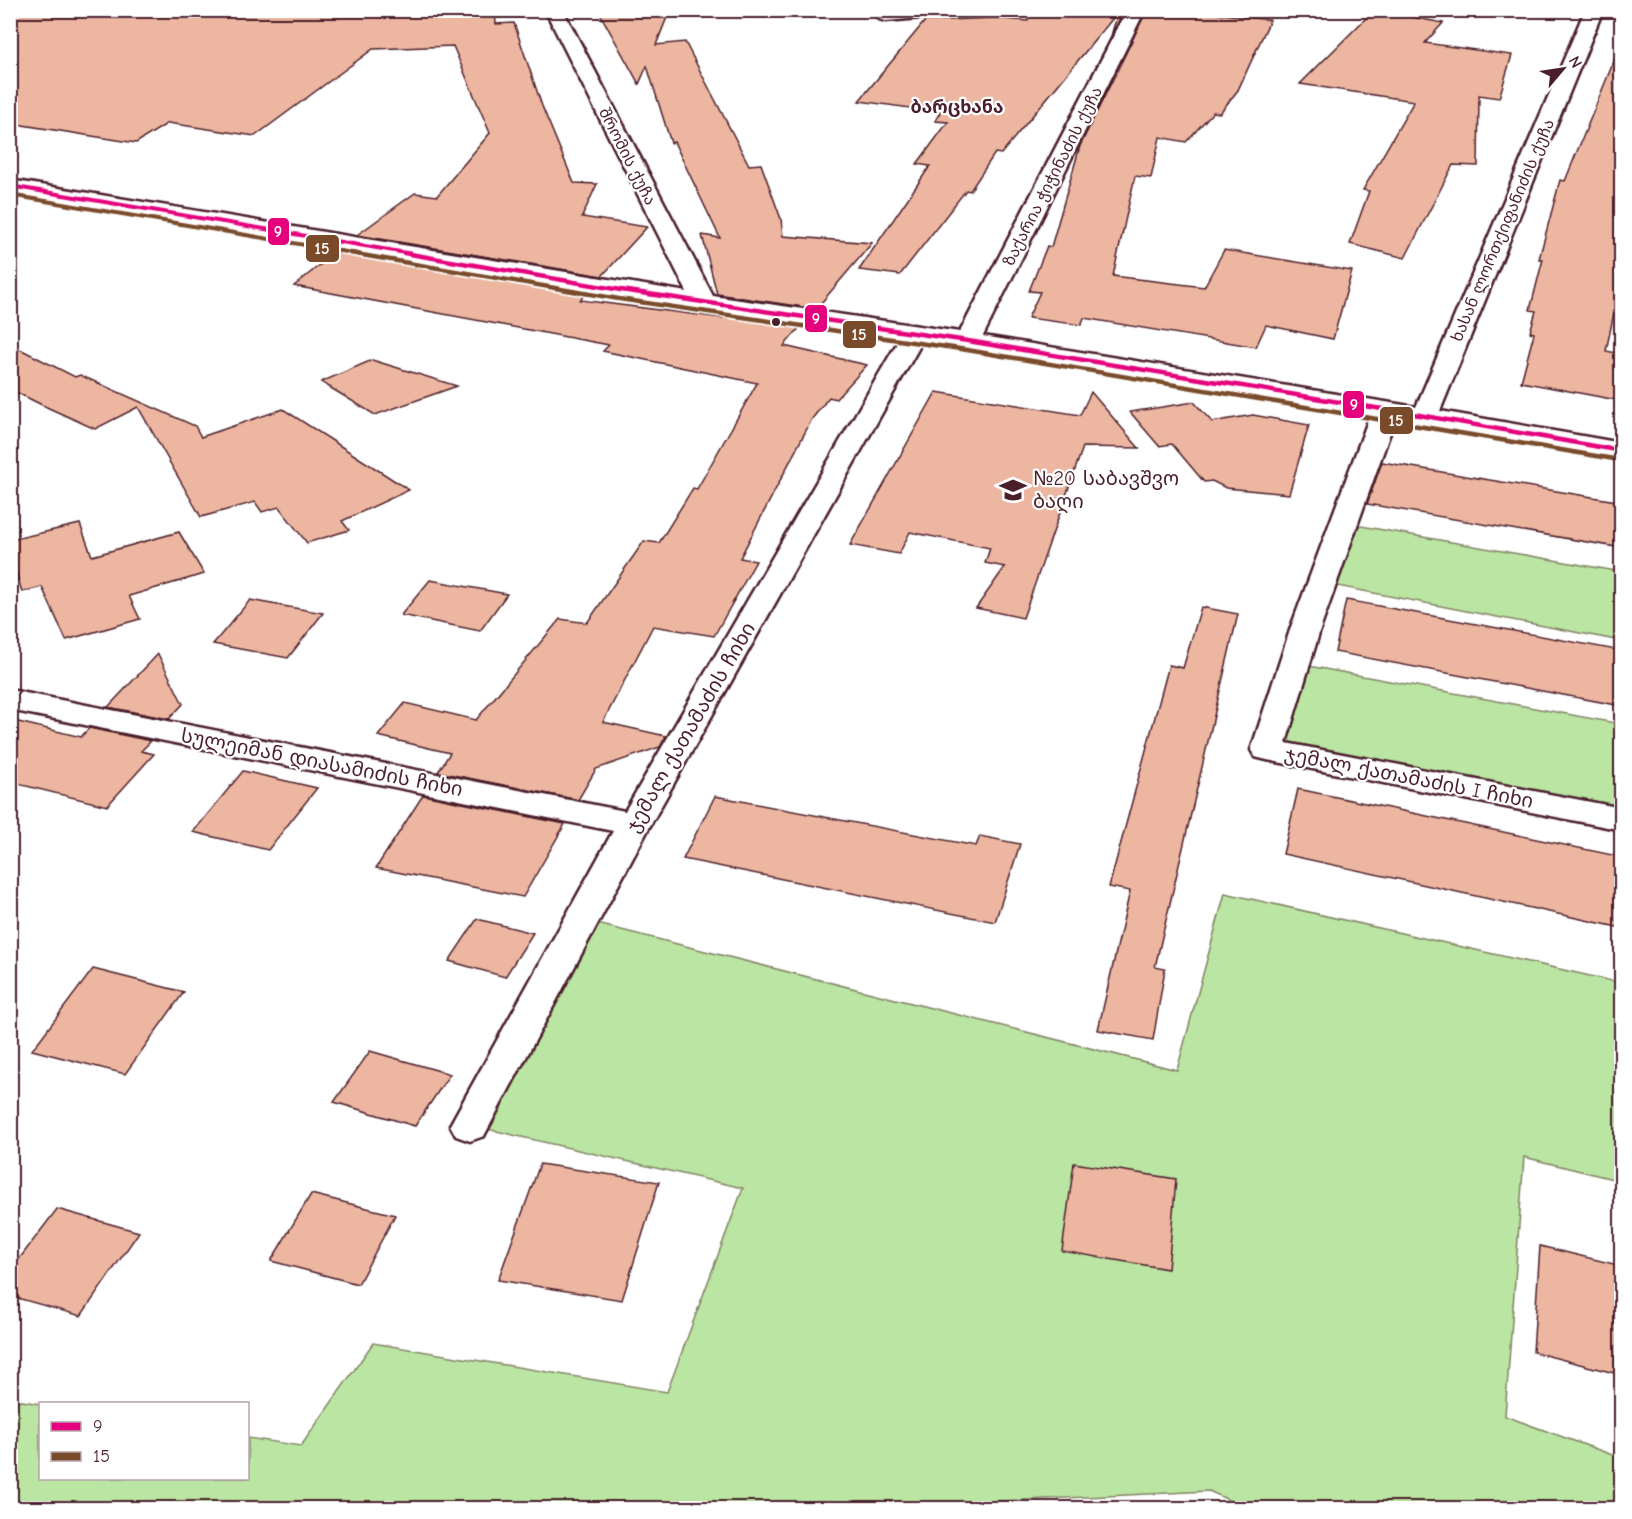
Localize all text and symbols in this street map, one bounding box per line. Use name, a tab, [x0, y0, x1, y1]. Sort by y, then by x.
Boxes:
north arrow	[1533, 39, 1593, 99]
text: N	[1565, 53, 1586, 71]
street label: ზაქარია ჭიჭინაძის ქუჩა	[1000, 84, 1106, 269]
district label: ბარცხანა	[910, 97, 1004, 118]
street label: შრომის ქუჩა	[595, 105, 659, 208]
street label: ხასან ლორთქიფანიძის ქუჩა	[1448, 116, 1559, 345]
line badge: 9	[267, 217, 290, 246]
text: 9	[274, 223, 282, 241]
line badge: 15	[305, 234, 340, 263]
text: 15	[315, 240, 329, 258]
line badge: 9	[804, 304, 828, 333]
text: 9	[812, 310, 820, 328]
unlabelled marker	[770, 316, 782, 328]
line badge: 15	[842, 320, 877, 349]
text: 15	[852, 326, 866, 344]
line badge: 9	[1342, 390, 1365, 419]
text: 9	[1350, 396, 1358, 414]
line badge: 15	[1379, 406, 1414, 435]
text: 15	[1389, 412, 1403, 430]
place label: №20 საბავშვო ბაღი	[1033, 467, 1179, 514]
school or university icon: №20 საბავშვო ბაღი	[998, 475, 1028, 505]
street label: ჯემალ ქათამაძის ჩიხი	[621, 618, 761, 837]
street label: სულეიმან დიასამიძის ჩიხი	[179, 724, 465, 802]
street label: ჯემალ ქათამაძის I ჩიხი	[1282, 742, 1535, 814]
legend	[39, 1402, 249, 1480]
text: 9	[93, 1416, 103, 1437]
text: 15	[93, 1446, 110, 1467]

